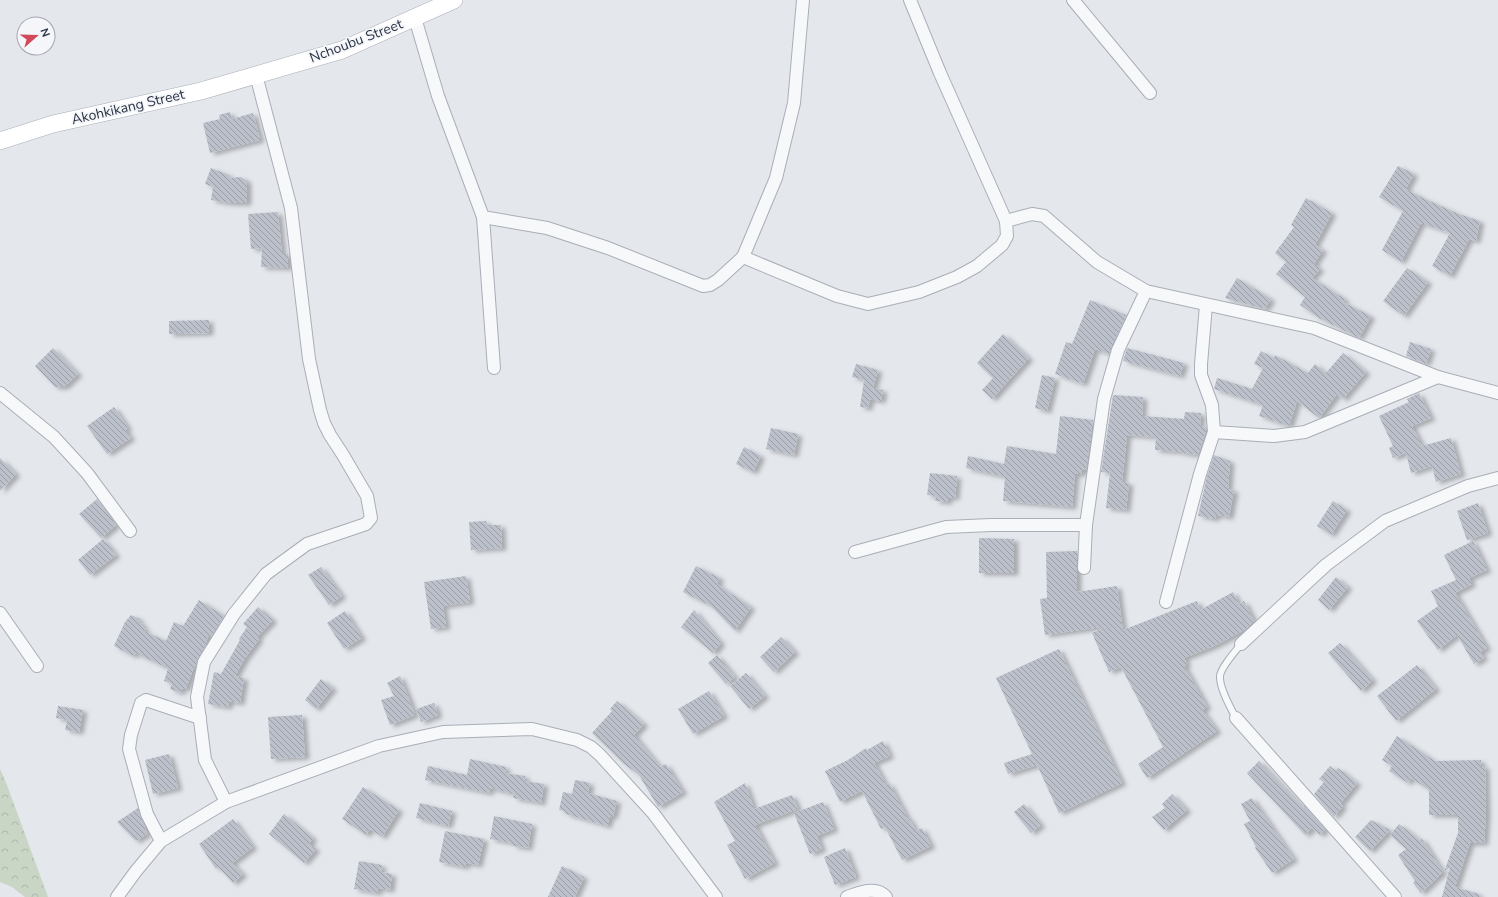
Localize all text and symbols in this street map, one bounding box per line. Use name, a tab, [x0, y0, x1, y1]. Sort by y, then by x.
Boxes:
street label: Nchoubu Street	[307, 14, 405, 67]
north arrow	[16, 16, 56, 56]
text: N	[36, 26, 53, 39]
street label: Akohkikang Street	[70, 85, 186, 129]

